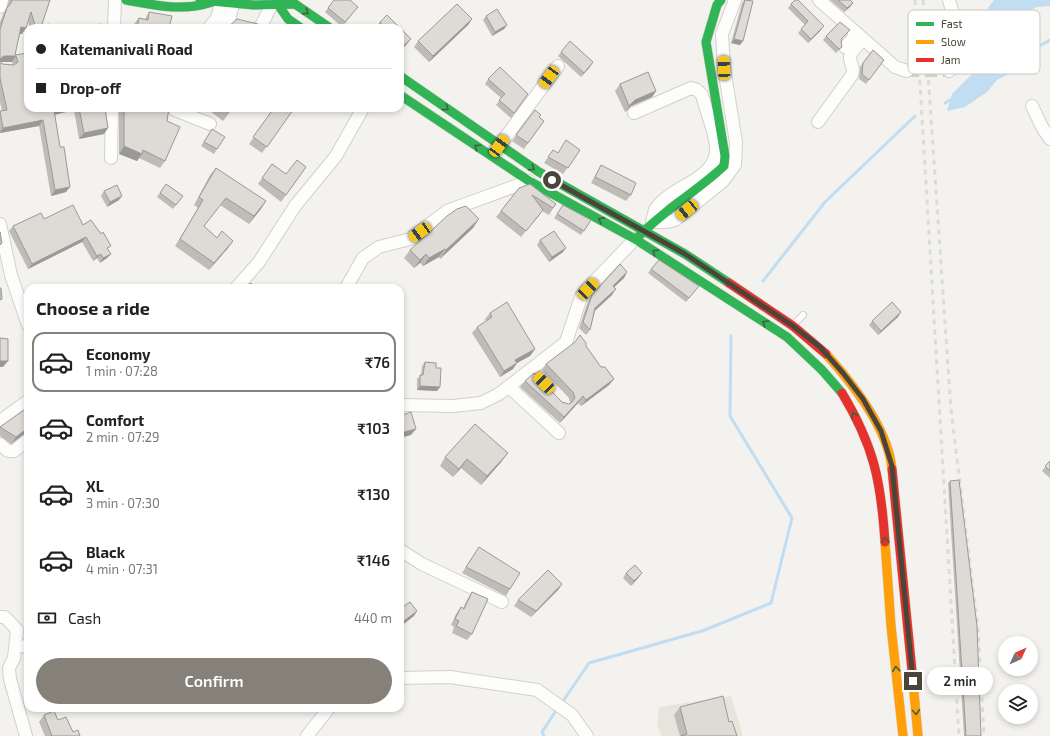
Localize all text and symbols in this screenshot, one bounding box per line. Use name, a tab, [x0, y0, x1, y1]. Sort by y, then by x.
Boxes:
one-way arrow	[301, 7, 308, 14]
legend	[908, 10, 1040, 74]
text: Fast	[941, 17, 963, 30]
text: Slow	[941, 35, 966, 48]
text: Katemanivali Road	[60, 40, 193, 58]
text: Jam	[941, 53, 960, 66]
car	[718, 56, 730, 80]
car	[537, 64, 561, 90]
text: Drop-off	[60, 79, 121, 97]
one-way arrow	[441, 103, 448, 110]
car	[487, 133, 511, 159]
one-way arrow	[474, 144, 481, 152]
one-way arrow	[528, 163, 535, 171]
route start	[543, 171, 561, 189]
car	[674, 198, 700, 222]
one-way arrow	[598, 218, 605, 225]
car	[407, 220, 433, 244]
one-way arrow	[652, 249, 659, 257]
car	[575, 276, 601, 302]
text: Choose a ride	[36, 297, 150, 319]
one-way arrow	[762, 320, 769, 328]
icon: car	[38, 344, 74, 380]
text: Economy	[86, 345, 151, 363]
text: ₹76	[365, 353, 390, 371]
text: 1 min · 07:28	[86, 363, 158, 379]
car	[531, 370, 557, 396]
icon: car	[38, 410, 74, 446]
text: Comfort	[86, 411, 144, 429]
one-way arrow	[851, 412, 859, 419]
text: ₹103	[357, 419, 390, 437]
text: 2 min · 07:29	[86, 429, 160, 445]
icon: car	[38, 476, 74, 512]
text: XL	[86, 477, 104, 495]
text: ₹130	[357, 485, 390, 503]
text: 3 min · 07:30	[86, 495, 160, 511]
one-way arrow	[880, 537, 889, 543]
icon: car	[38, 542, 74, 578]
text: Black	[86, 543, 125, 561]
text: ₹146	[357, 551, 390, 569]
text: 4 min · 07:31	[86, 561, 158, 577]
icon: cash	[36, 607, 58, 629]
text: Cash	[68, 609, 101, 627]
text: 440 m	[354, 610, 392, 626]
north arrow	[998, 636, 1038, 676]
map controls	[998, 636, 1038, 724]
button: Confirm	[36, 658, 392, 704]
one-way arrow	[891, 666, 900, 672]
callout: 2 min	[927, 667, 993, 695]
route end	[904, 672, 922, 690]
text: 2 min	[944, 673, 976, 689]
button: layers	[998, 684, 1038, 724]
one-way arrow	[911, 709, 920, 715]

